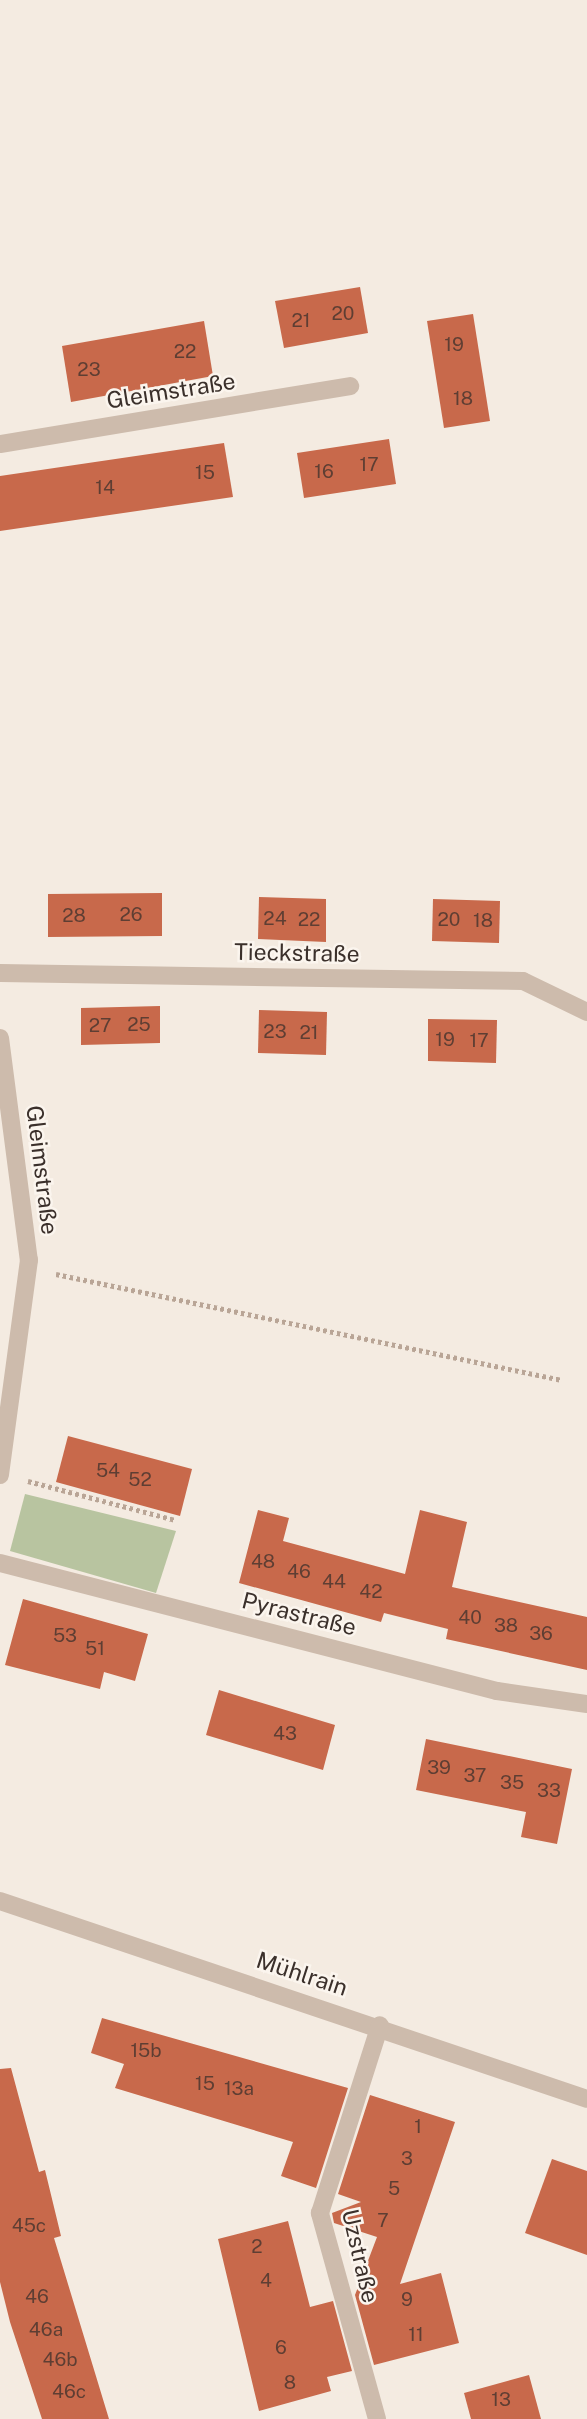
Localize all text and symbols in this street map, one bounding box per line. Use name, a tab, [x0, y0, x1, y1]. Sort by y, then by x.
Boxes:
house number: 20	[332, 303, 354, 325]
house number: 21	[291, 310, 311, 332]
house number: 19	[444, 334, 464, 356]
house number: 22	[174, 341, 196, 363]
house number: 23	[77, 359, 101, 381]
street label: Gleimstraße	[105, 367, 237, 415]
house number: 18	[453, 388, 473, 410]
house number: 17	[359, 454, 379, 476]
house number: 16	[314, 461, 334, 483]
house number: 15	[195, 462, 215, 484]
house number: 14	[95, 477, 115, 499]
house number: 26	[119, 904, 143, 926]
house number: 28	[62, 905, 86, 927]
house number: 24	[263, 908, 287, 930]
house number: 22	[298, 909, 320, 931]
house number: 20	[438, 909, 460, 931]
house number: 18	[473, 910, 493, 932]
street label: Tieckstraße	[234, 938, 360, 968]
house number: 25	[127, 1014, 151, 1036]
house number: 27	[89, 1015, 111, 1037]
house number: 23	[263, 1021, 287, 1043]
house number: 21	[299, 1022, 319, 1044]
house number: 19	[435, 1029, 455, 1051]
house number: 17	[469, 1030, 489, 1052]
street label: Gleimstraße	[20, 1104, 64, 1236]
house number: 54	[96, 1460, 120, 1482]
house number: 52	[128, 1469, 152, 1491]
house number: 48	[251, 1551, 275, 1573]
house number: 46	[287, 1561, 311, 1583]
house number: 44	[322, 1571, 346, 1593]
house number: 42	[359, 1581, 383, 1603]
street label: Pyrastraße	[239, 1586, 359, 1642]
house number: 40	[458, 1607, 482, 1629]
house number: 38	[494, 1615, 518, 1637]
house number: 36	[529, 1623, 553, 1645]
house number: 53	[53, 1625, 77, 1647]
house number: 51	[85, 1638, 105, 1660]
house number: 43	[273, 1723, 297, 1745]
house number: 39	[427, 1757, 451, 1779]
house number: 37	[463, 1765, 487, 1787]
house number: 35	[500, 1772, 524, 1794]
house number: 33	[537, 1780, 561, 1802]
street label: Mühlrain	[253, 1946, 351, 2002]
house number: 15b	[130, 2040, 162, 2062]
house number: 15	[195, 2073, 215, 2095]
house number: 13a	[224, 2078, 254, 2100]
house number: 1	[414, 2116, 422, 2138]
house number: 3	[401, 2148, 413, 2170]
house number: 5	[388, 2178, 400, 2200]
street label: Uzstraße	[336, 2206, 384, 2306]
house number: 7	[377, 2210, 389, 2232]
house number: 45c	[12, 2215, 46, 2237]
house number: 2	[251, 2236, 263, 2258]
house number: 4	[260, 2270, 272, 2292]
house number: 46	[25, 2286, 49, 2308]
house number: 9	[401, 2289, 413, 2311]
house number: 46a	[29, 2319, 63, 2341]
house number: 11	[408, 2324, 424, 2346]
house number: 6	[275, 2337, 287, 2359]
house number: 46b	[42, 2349, 78, 2371]
house number: 8	[284, 2372, 296, 2394]
house number: 46c	[52, 2381, 86, 2403]
house number: 13	[491, 2389, 511, 2411]

